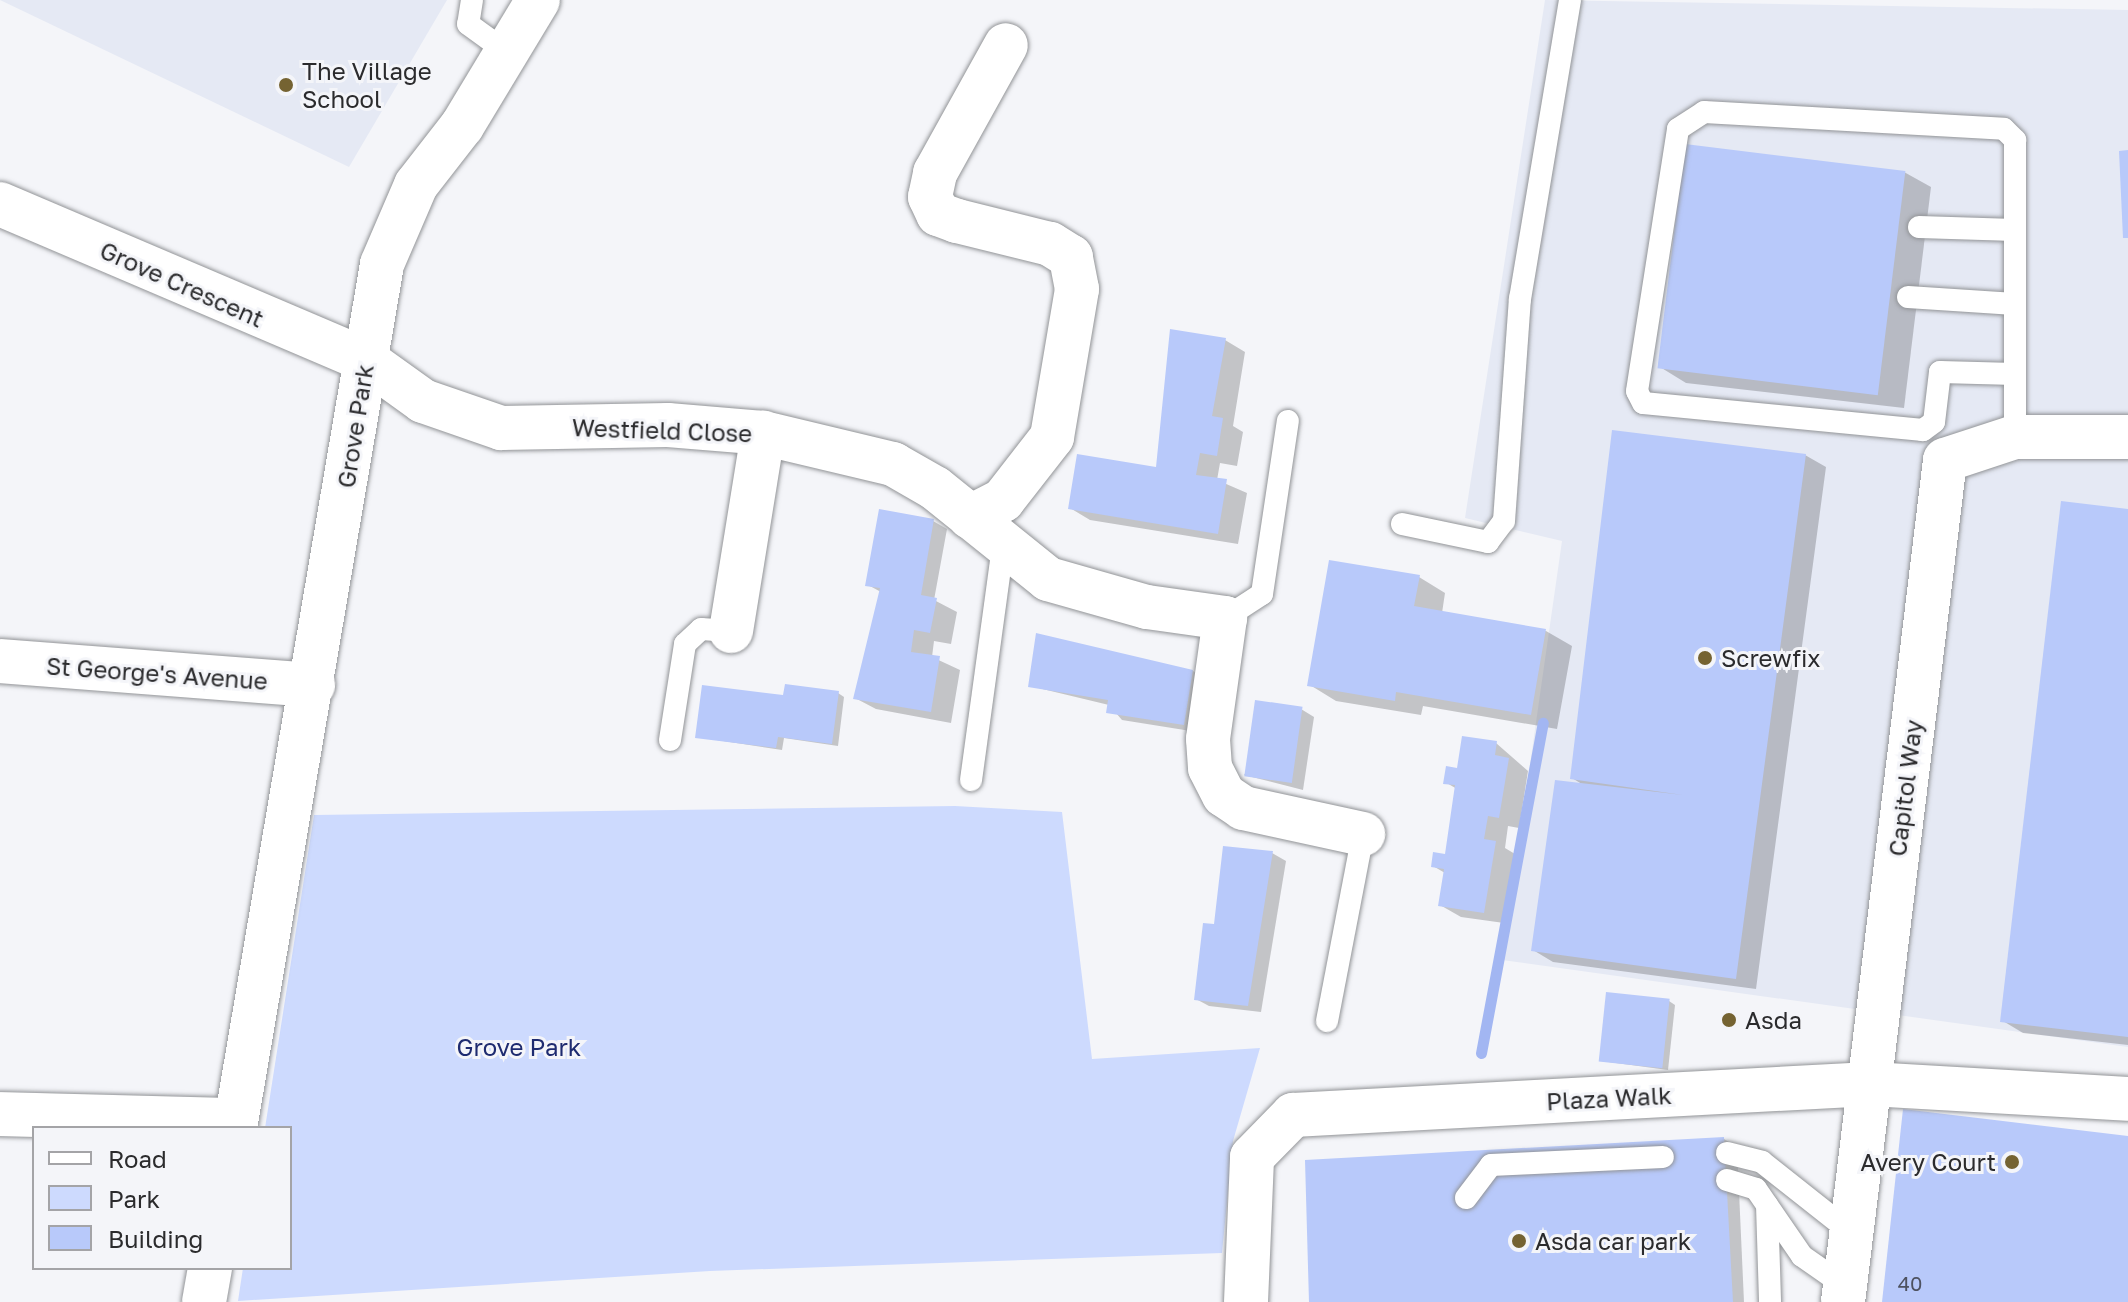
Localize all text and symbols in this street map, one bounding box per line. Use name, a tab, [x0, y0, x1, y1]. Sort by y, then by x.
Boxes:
place label: The Village School	[302, 57, 432, 113]
marker: The Village School	[277, 76, 295, 94]
street label: Grove Crescent	[96, 235, 268, 333]
street label: Grove Park	[331, 362, 379, 490]
street label: Westfield Close	[571, 412, 753, 448]
place label: Screwfix	[1721, 644, 1821, 672]
marker: Screwfix	[1696, 649, 1714, 667]
street label: St George's Avenue	[45, 651, 269, 695]
street label: Capitol Way	[1882, 718, 1928, 858]
place label: Asda	[1745, 1006, 1802, 1034]
marker: Asda	[1720, 1011, 1738, 1029]
park label: Grove Park	[457, 1033, 581, 1061]
street label: Plaza Walk	[1546, 1080, 1672, 1116]
legend	[32, 1126, 292, 1270]
text: Road	[108, 1144, 167, 1173]
place label: Avery Court	[1860, 1148, 1996, 1176]
marker: Avery Court	[2003, 1153, 2021, 1171]
text: Park	[108, 1184, 160, 1213]
text: Building	[108, 1224, 203, 1253]
place label: Asda car park	[1535, 1227, 1691, 1255]
marker: Asda car park	[1510, 1232, 1528, 1250]
house number: 40	[1898, 1271, 1922, 1295]

